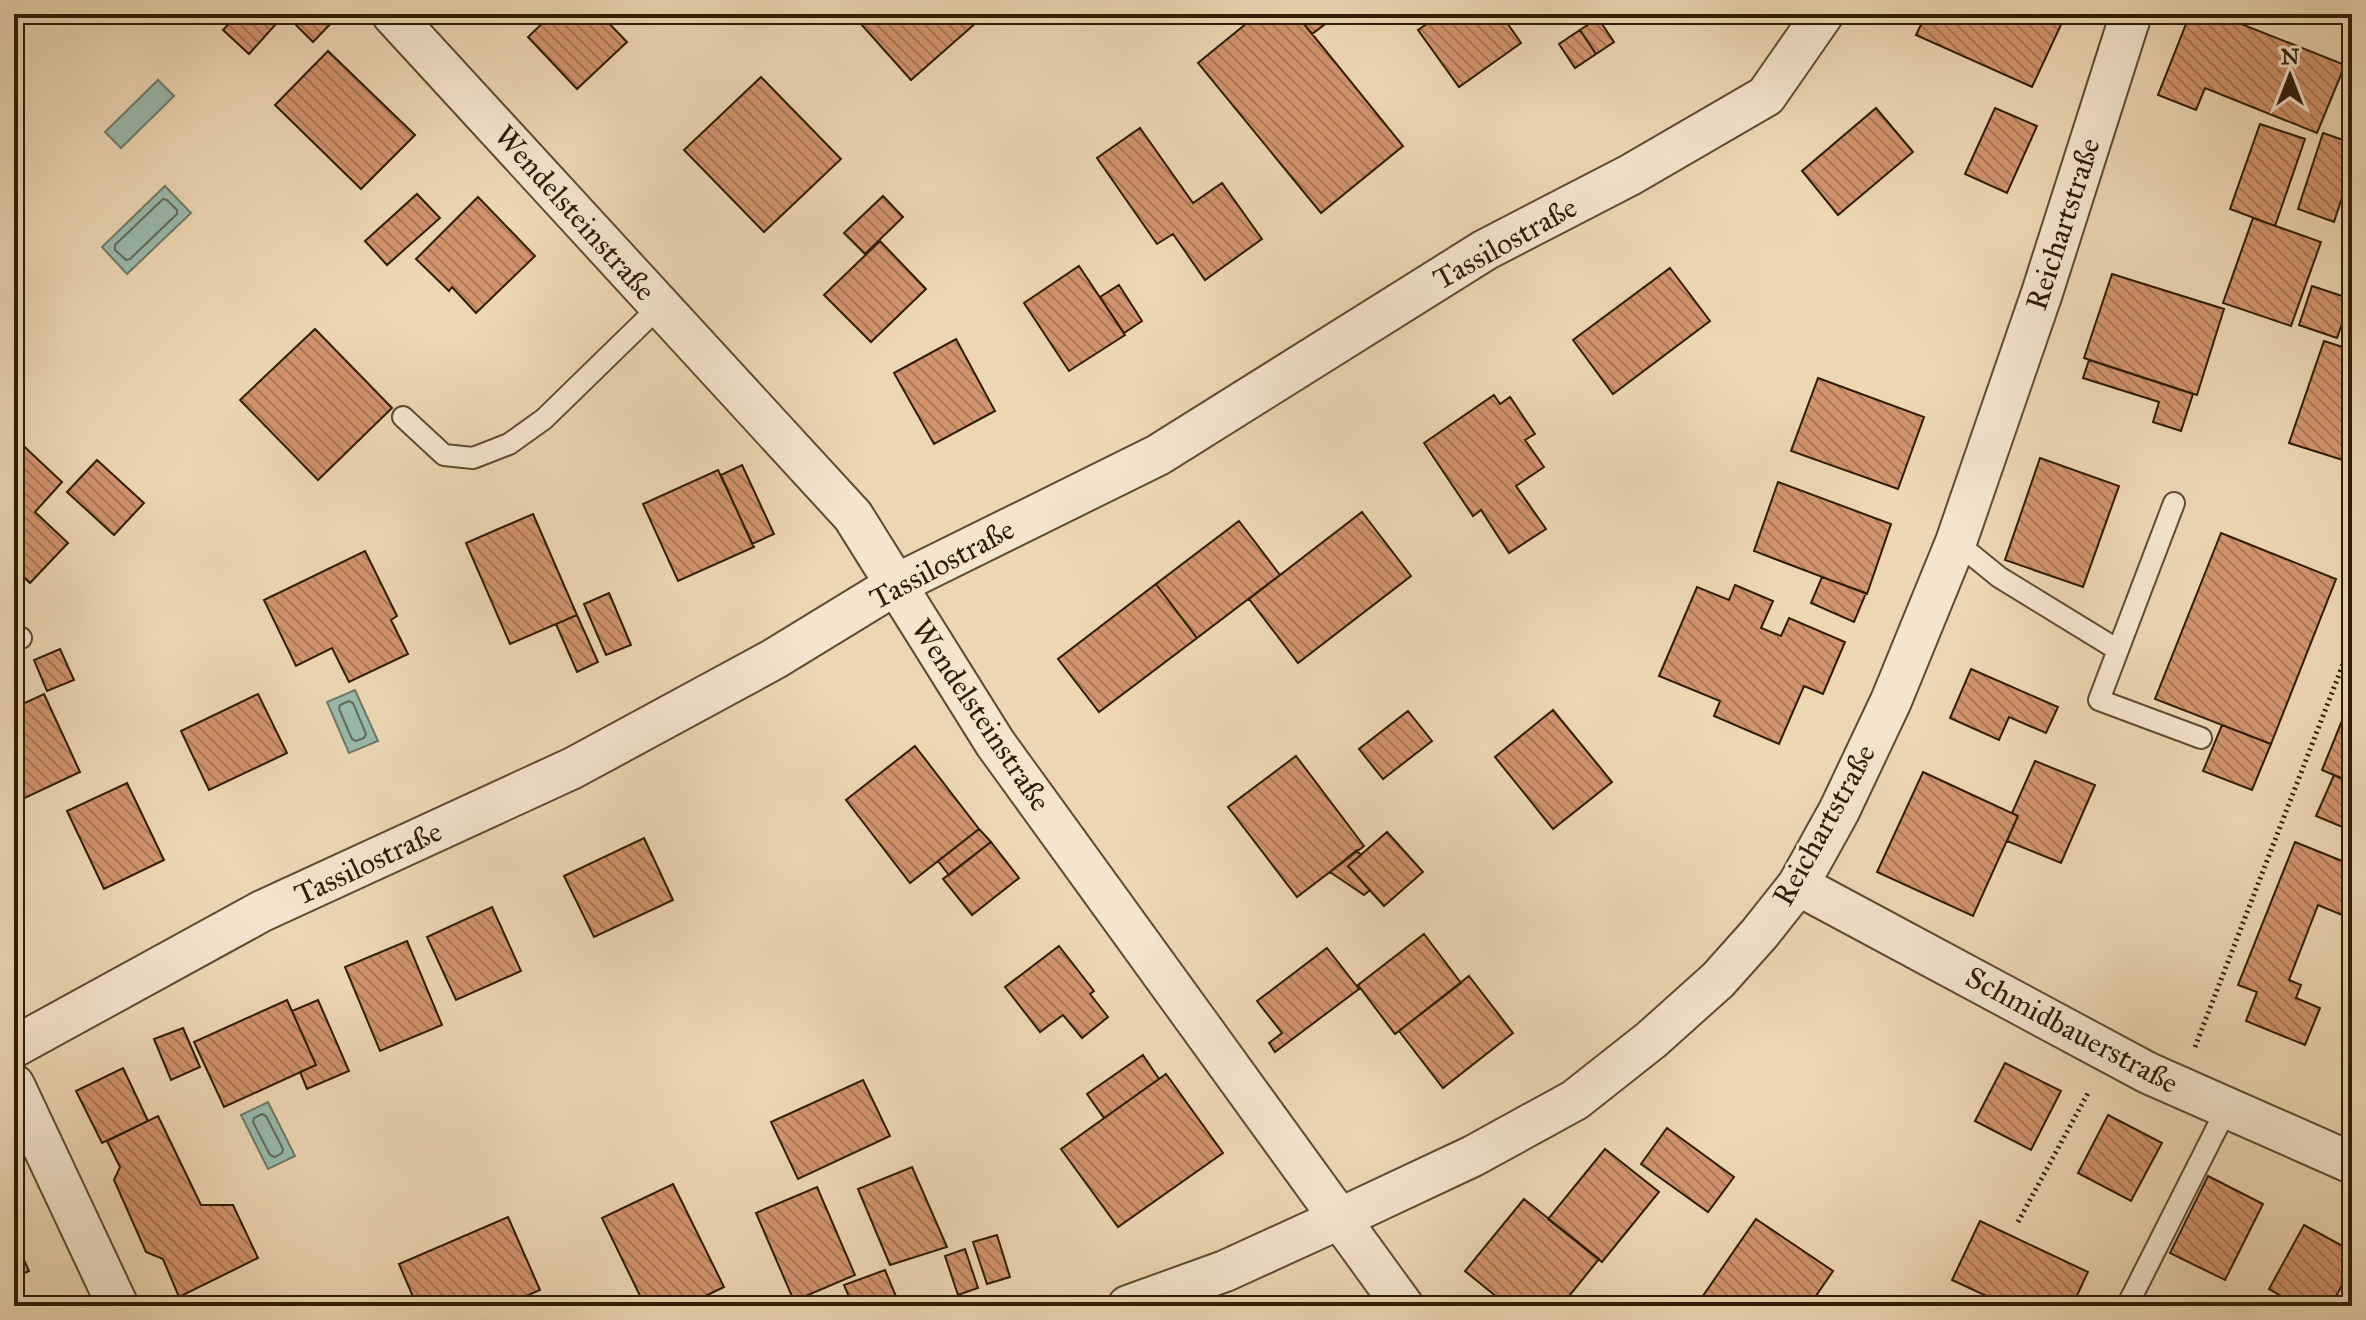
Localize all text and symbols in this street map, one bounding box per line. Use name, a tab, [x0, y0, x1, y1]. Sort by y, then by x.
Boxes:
north arrow	[2250, 36, 2330, 116]
text: N	[2281, 43, 2300, 70]
street label: Wendelsteinstraße	[487, 118, 663, 308]
street label: Reichartstraße	[2018, 133, 2108, 315]
street label: Tassilostraße	[1427, 189, 1583, 297]
street label: Tassilostraße	[864, 511, 1020, 617]
street label: Wendelsteinstraße	[904, 612, 1058, 818]
street label: Reichartstraße	[1765, 738, 1883, 912]
street label: Tassilostraße	[289, 813, 447, 913]
street label: Schmidbauerstraße	[1960, 959, 2184, 1101]

